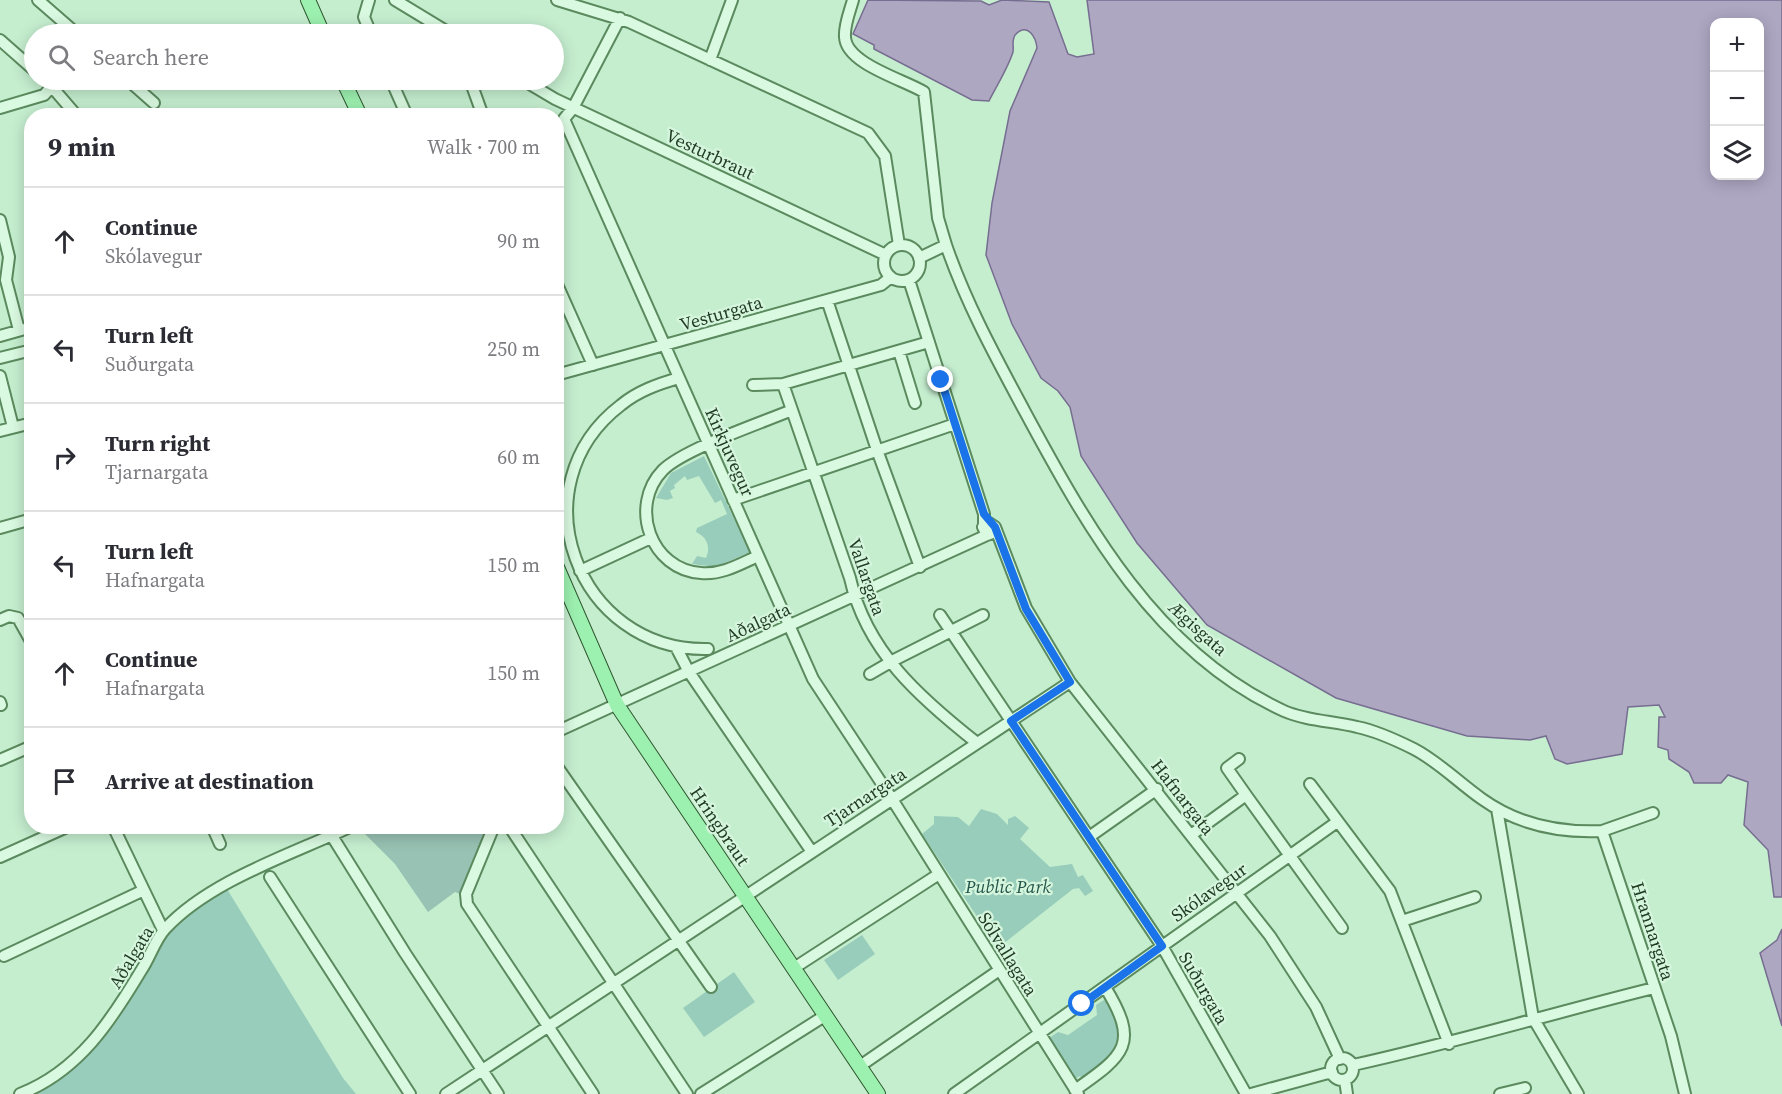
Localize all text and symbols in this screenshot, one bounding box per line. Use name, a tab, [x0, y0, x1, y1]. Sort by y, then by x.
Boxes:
map controls	[1710, 18, 1764, 180]
button: +	[1710, 18, 1764, 72]
search box	[24, 24, 564, 90]
icon: search	[45, 41, 78, 74]
text: Search here	[93, 42, 209, 72]
button: −	[1710, 72, 1764, 126]
street label: Vesturbraut	[662, 123, 758, 185]
button: layers	[1710, 126, 1764, 180]
text: 9 min	[48, 129, 115, 165]
text: Walk · 700 m	[427, 133, 540, 161]
text: Continue	[105, 212, 198, 242]
icon: ahead	[48, 225, 81, 258]
text: 90 m	[497, 227, 540, 255]
text: Skólavegur	[105, 242, 202, 270]
street label: Vesturgata	[677, 289, 766, 337]
text: Turn left	[105, 320, 193, 350]
icon: left	[48, 333, 81, 366]
text: 250 m	[487, 335, 540, 363]
text: Suðurgata	[105, 350, 194, 378]
route end	[927, 366, 953, 392]
street label: Kirkjuvegur	[699, 403, 761, 501]
text: Turn right	[105, 428, 210, 458]
icon: right	[48, 441, 81, 474]
text: 60 m	[497, 443, 540, 471]
text: Tjarnargata	[105, 458, 208, 486]
street label: Vallargata	[842, 535, 892, 620]
text: Turn left	[105, 536, 193, 566]
icon: left	[48, 549, 81, 582]
text: 150 m	[487, 551, 540, 579]
text: Hafnargata	[105, 566, 205, 594]
street label: Ægisgata	[1163, 595, 1234, 662]
street label: Aðalgata	[721, 596, 795, 648]
text: Continue	[105, 644, 198, 674]
icon: ahead	[48, 657, 81, 690]
text: 150 m	[487, 659, 540, 687]
text: Hafnargata	[105, 674, 205, 702]
street label: Hafnargata	[1145, 754, 1221, 841]
street label: Tjarnargata	[819, 761, 912, 833]
icon: arrive	[48, 765, 81, 798]
text: Arrive at destination	[105, 766, 314, 796]
street label: Hringbraut	[684, 781, 756, 871]
street label: Skólavegur	[1166, 856, 1252, 927]
park label: Public Park	[964, 874, 1051, 899]
street label: Hrannargata	[1625, 879, 1681, 984]
street label: Sólvallagata	[972, 907, 1044, 1002]
street label: Aðalgata	[103, 920, 160, 993]
street label: Suðurgata	[1173, 947, 1235, 1030]
route start	[1068, 990, 1094, 1016]

